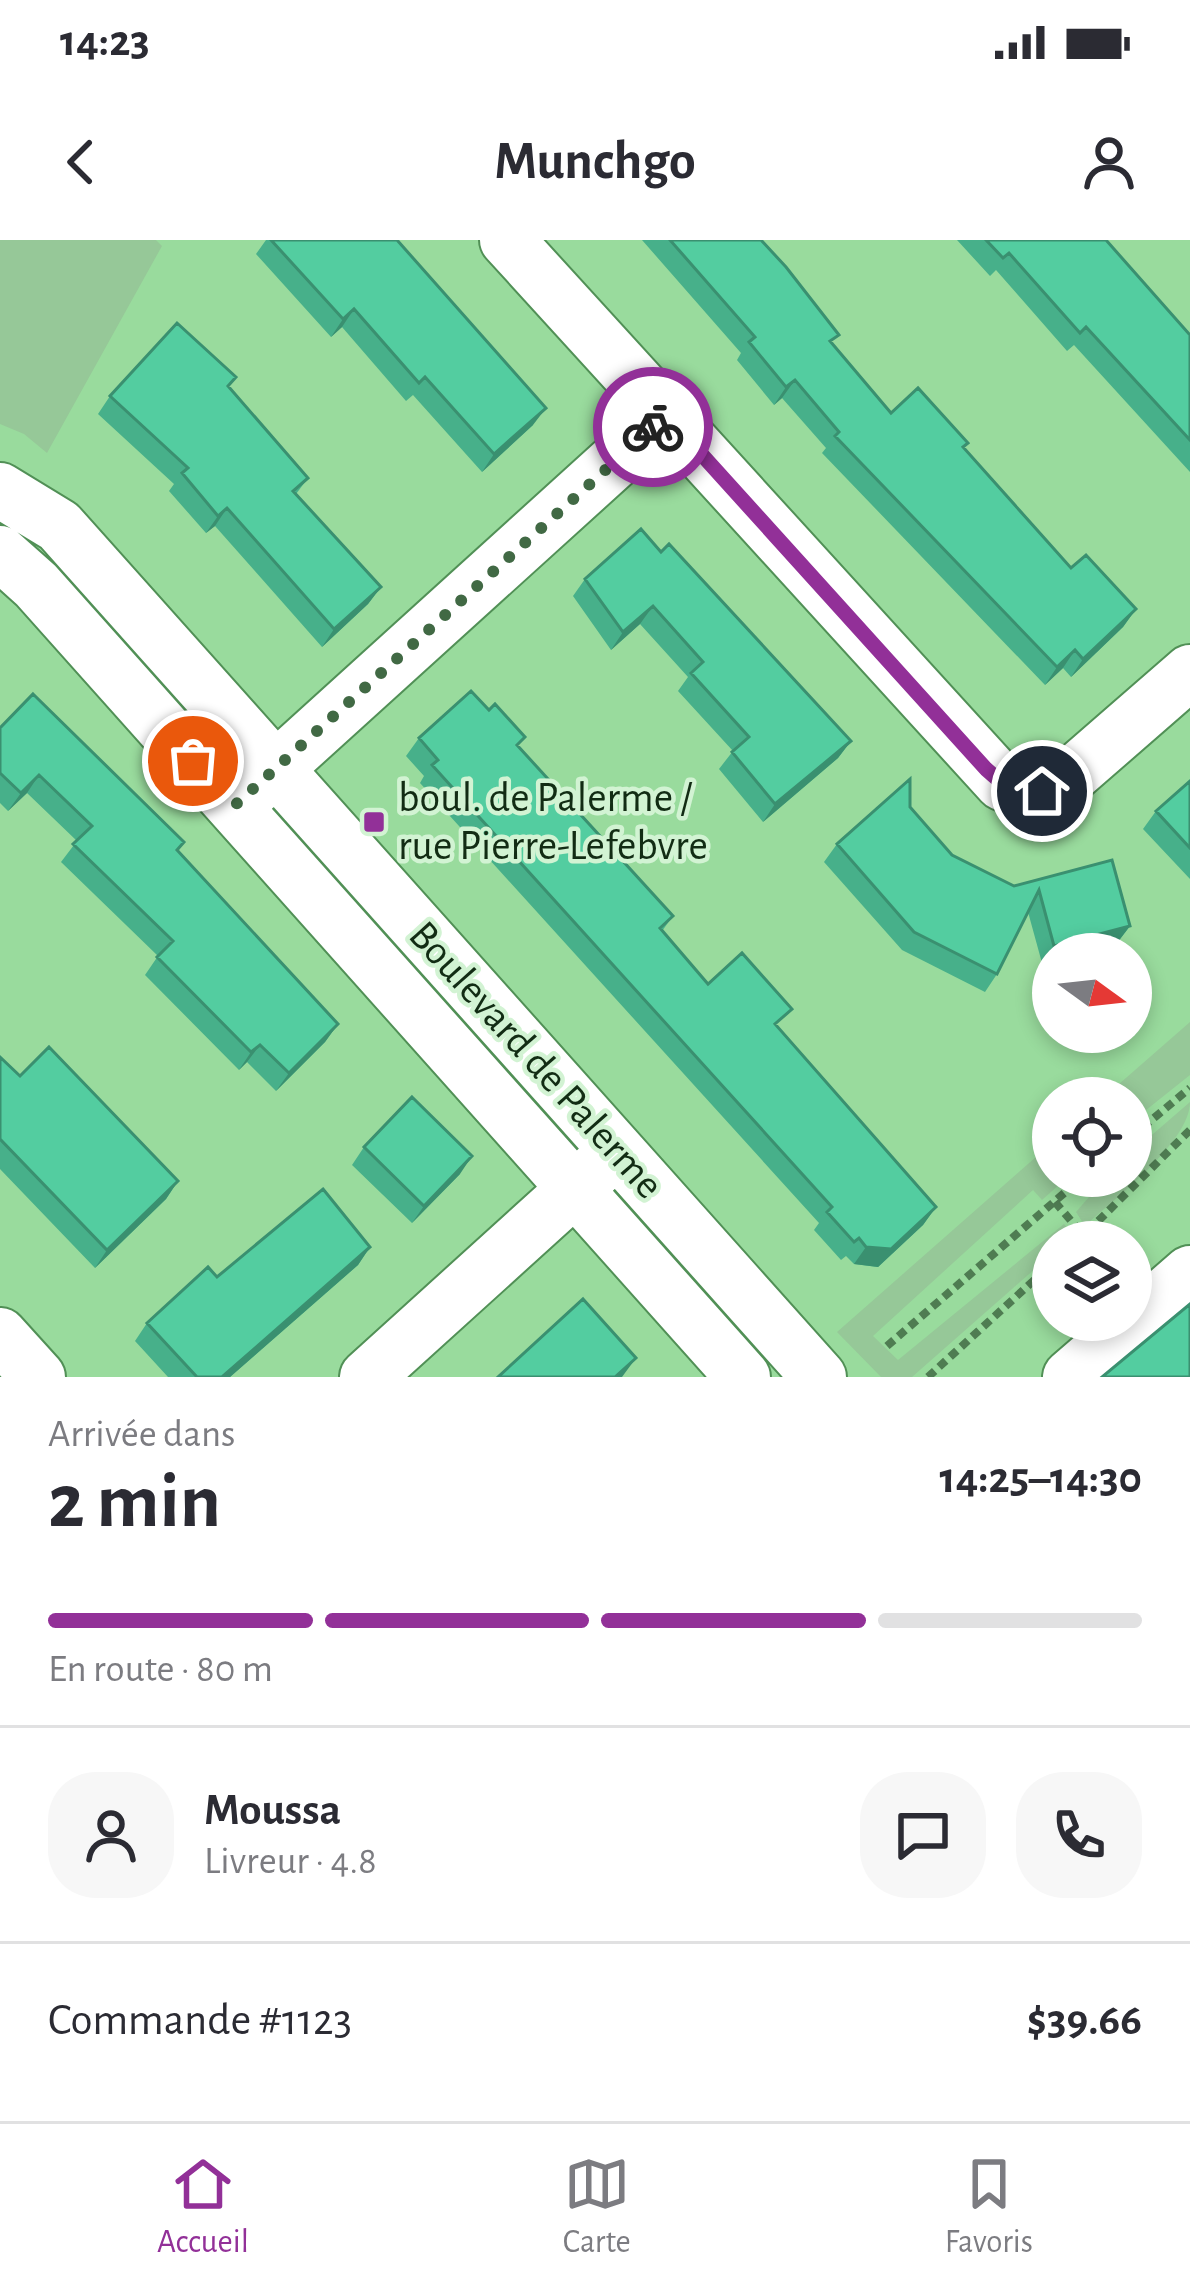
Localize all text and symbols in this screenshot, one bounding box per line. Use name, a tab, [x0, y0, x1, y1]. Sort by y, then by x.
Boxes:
text: 14:23	[60, 19, 150, 64]
icon: back	[48, 129, 114, 195]
icon: person	[1076, 129, 1142, 195]
text: Munchgo	[494, 135, 696, 189]
courier	[593, 367, 713, 487]
icon: bike	[620, 394, 686, 460]
pin	[142, 710, 244, 812]
icon: bag	[160, 728, 226, 794]
pin	[991, 740, 1093, 842]
icon: home	[1009, 758, 1075, 824]
place label: boul. de Palerme / rue Pierre-Lefebvre	[398, 777, 708, 867]
marker: boul. de Palerme / rue Pierre-Lefebvre	[361, 809, 387, 835]
street label: Boulevard de Palerme	[401, 913, 671, 1207]
north arrow	[1032, 933, 1152, 1053]
map controls	[1032, 933, 1152, 1341]
button: locate	[1032, 1077, 1152, 1197]
button: layers	[1032, 1221, 1152, 1341]
text: Arrivée dans	[48, 1415, 235, 1454]
text: 14:25–14:30	[939, 1456, 1142, 1501]
text: 2 min	[48, 1464, 221, 1542]
text: En route · 80 m	[48, 1650, 273, 1689]
button: person	[48, 1772, 174, 1898]
button: chat	[860, 1772, 986, 1898]
button: phone	[1016, 1772, 1142, 1898]
text: Moussa	[204, 1788, 341, 1833]
text: Livreur · 4.8	[204, 1842, 377, 1881]
text: Commande #1123	[48, 1998, 352, 2043]
text: $39.66	[1027, 1998, 1142, 2043]
tab: Accueil	[157, 2151, 249, 2263]
tab: Carte	[563, 2151, 631, 2263]
tab: Favoris	[945, 2151, 1033, 2263]

